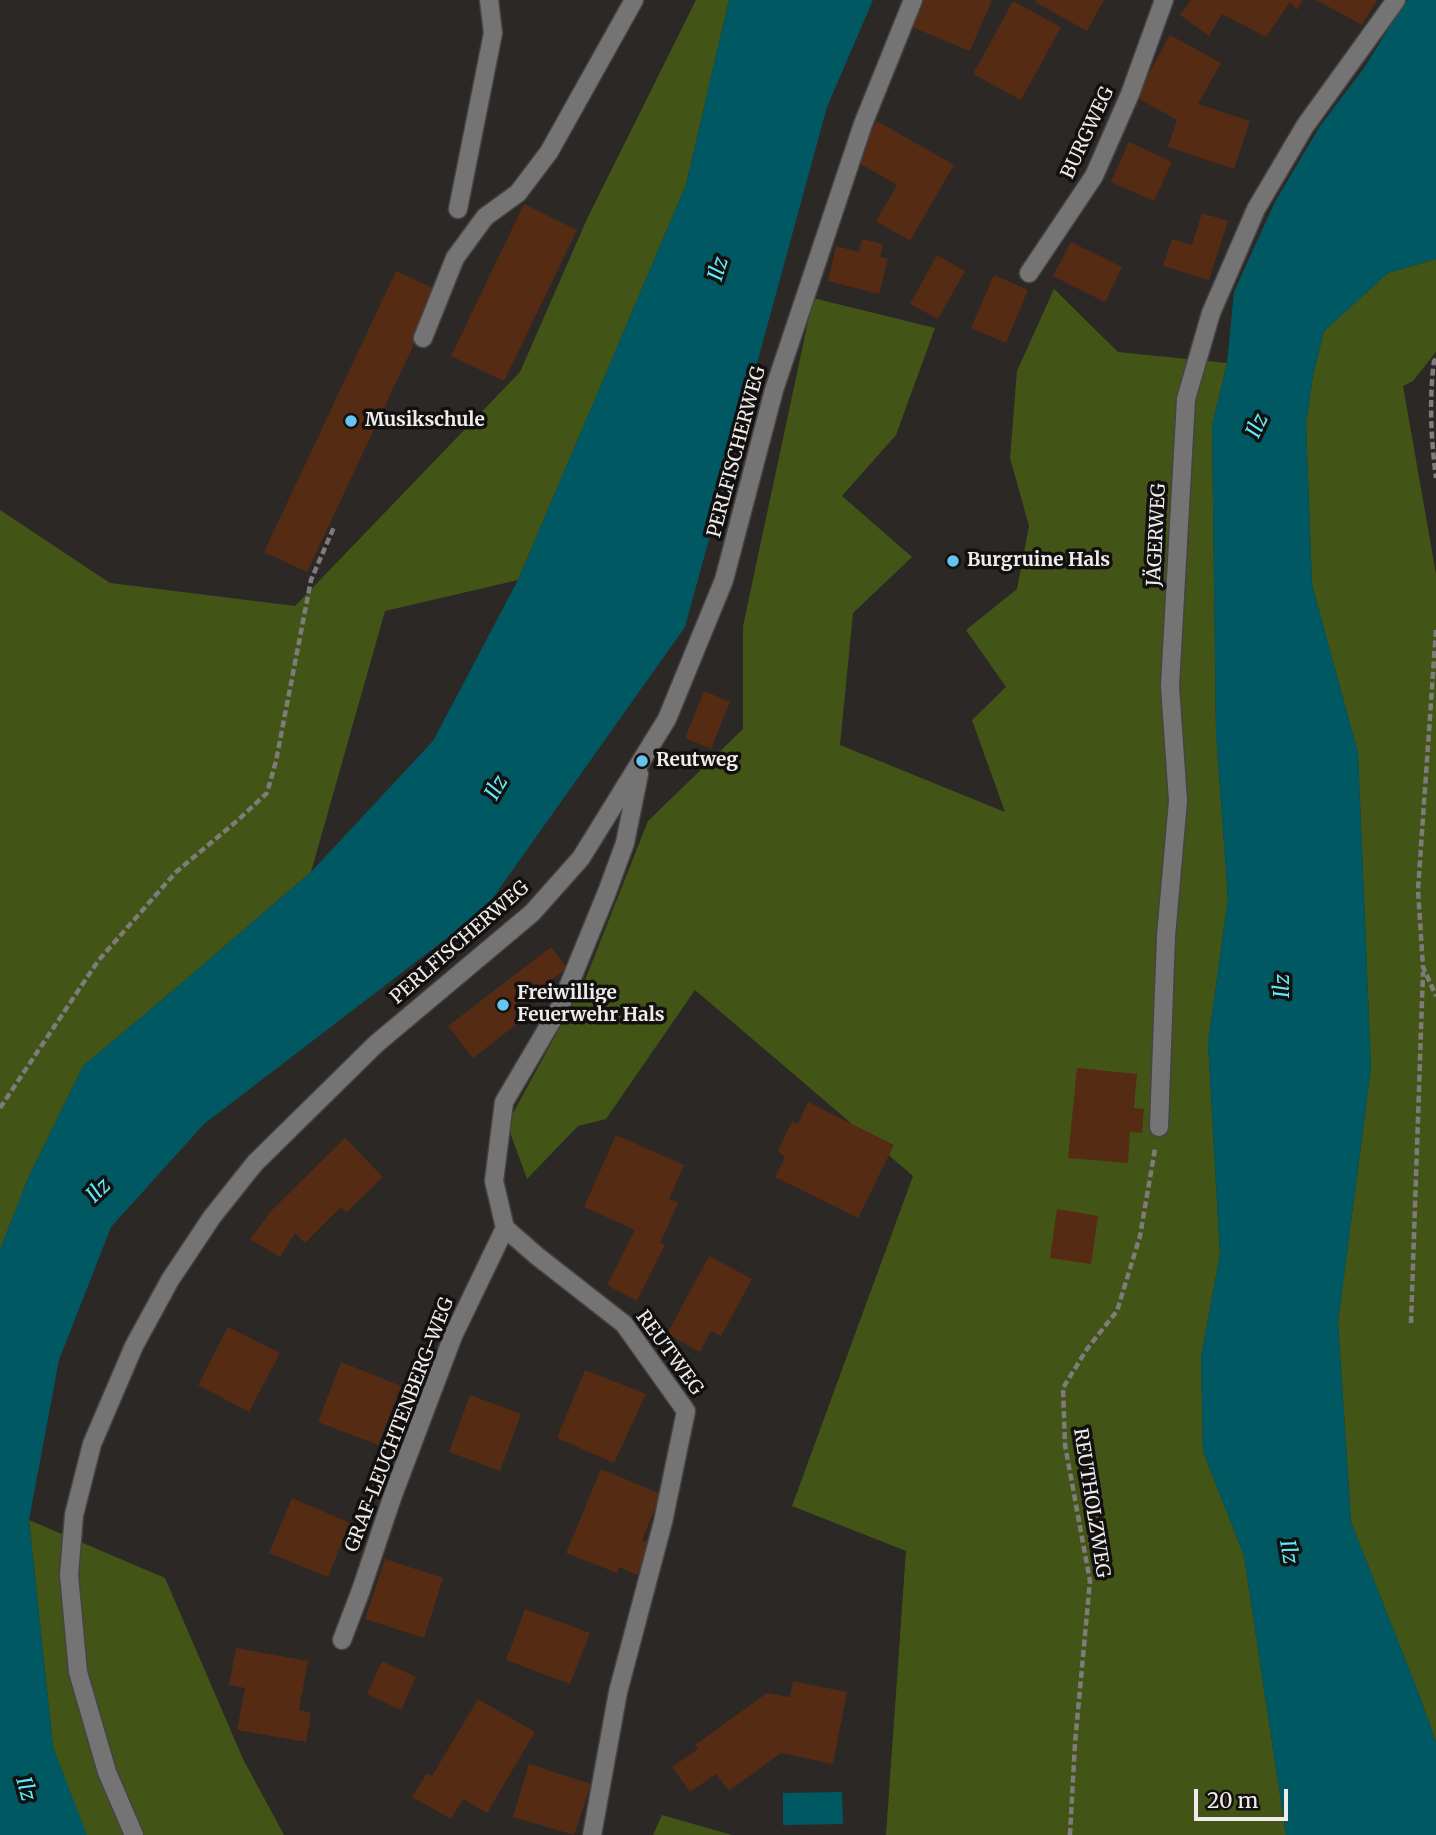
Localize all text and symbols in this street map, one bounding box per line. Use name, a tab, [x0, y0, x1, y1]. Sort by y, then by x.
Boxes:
street label: BURGWEG	[1057, 84, 1119, 182]
water label: Ilz	[703, 254, 735, 284]
street label: PERLFISCHERWEG	[703, 364, 771, 540]
place label: Musikschule	[365, 410, 485, 432]
water label: Ilz	[1242, 410, 1274, 442]
marker: Musikschule	[343, 413, 359, 429]
street label: JÄGERWEG	[1143, 483, 1171, 587]
place label: Burgruine Hals	[967, 550, 1110, 572]
marker: Burgruine Hals	[945, 553, 961, 569]
place label: Reutweg	[656, 750, 738, 772]
marker: Reutweg	[634, 753, 650, 769]
water label: Ilz	[480, 771, 514, 805]
street label: PERLFISCHERWEG	[386, 877, 534, 1009]
water label: Ilz	[1270, 974, 1296, 998]
place label: Freiwillige Feuerwehr Hals	[517, 983, 665, 1027]
marker: Freiwillige Feuerwehr Hals	[495, 997, 511, 1013]
water label: Ilz	[82, 1174, 116, 1208]
street label: GRAF-LEUCHTENBERG-WEG	[341, 1294, 459, 1556]
street label: REUTWEG	[631, 1306, 707, 1400]
street label: REUTHOLZWEG	[1068, 1427, 1114, 1579]
water label: Ilz	[1274, 1538, 1302, 1566]
water label: Ilz	[10, 1774, 40, 1804]
scale bar	[1198, 1776, 1292, 1820]
text: 20 m	[1207, 1787, 1258, 1814]

